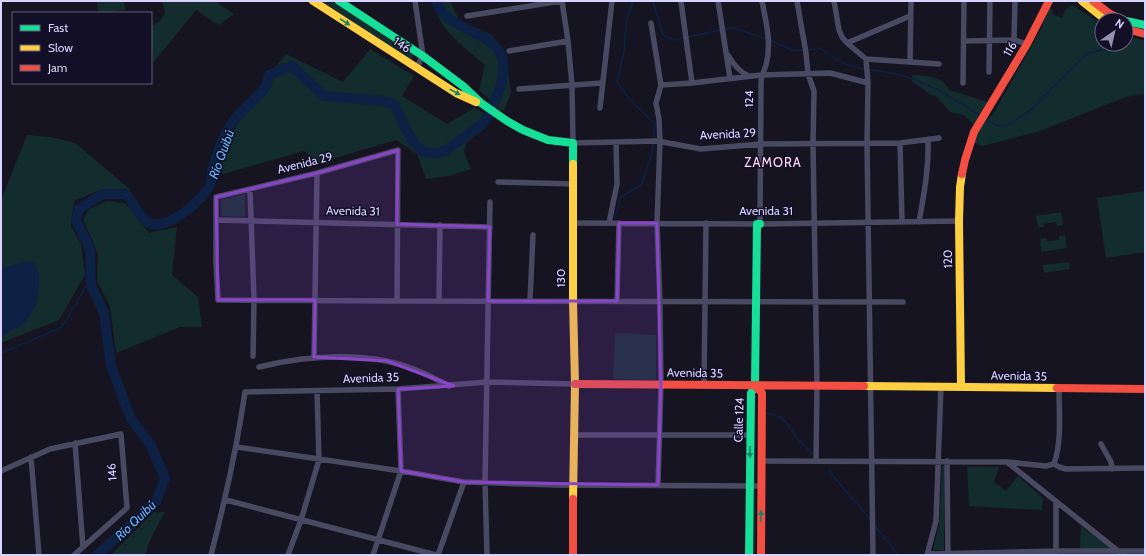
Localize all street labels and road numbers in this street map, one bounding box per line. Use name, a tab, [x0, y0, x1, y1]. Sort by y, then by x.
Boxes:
street label: 146	[391, 33, 414, 56]
street label: 116	[999, 38, 1020, 59]
street label: 124	[741, 90, 756, 108]
street label: Avenida 29	[699, 125, 757, 142]
street label: Avenida 29	[276, 148, 334, 177]
street label: Avenida 31	[326, 203, 380, 218]
street label: Avenida 31	[739, 203, 793, 218]
street label: 120	[940, 250, 955, 268]
street label: 130	[553, 269, 568, 287]
street label: Avenida 35	[667, 365, 723, 380]
street label: Avenida 35	[991, 368, 1047, 383]
street label: Avenida 35	[343, 369, 399, 386]
street label: Calle 124	[730, 397, 747, 443]
street label: 146	[103, 462, 120, 481]

